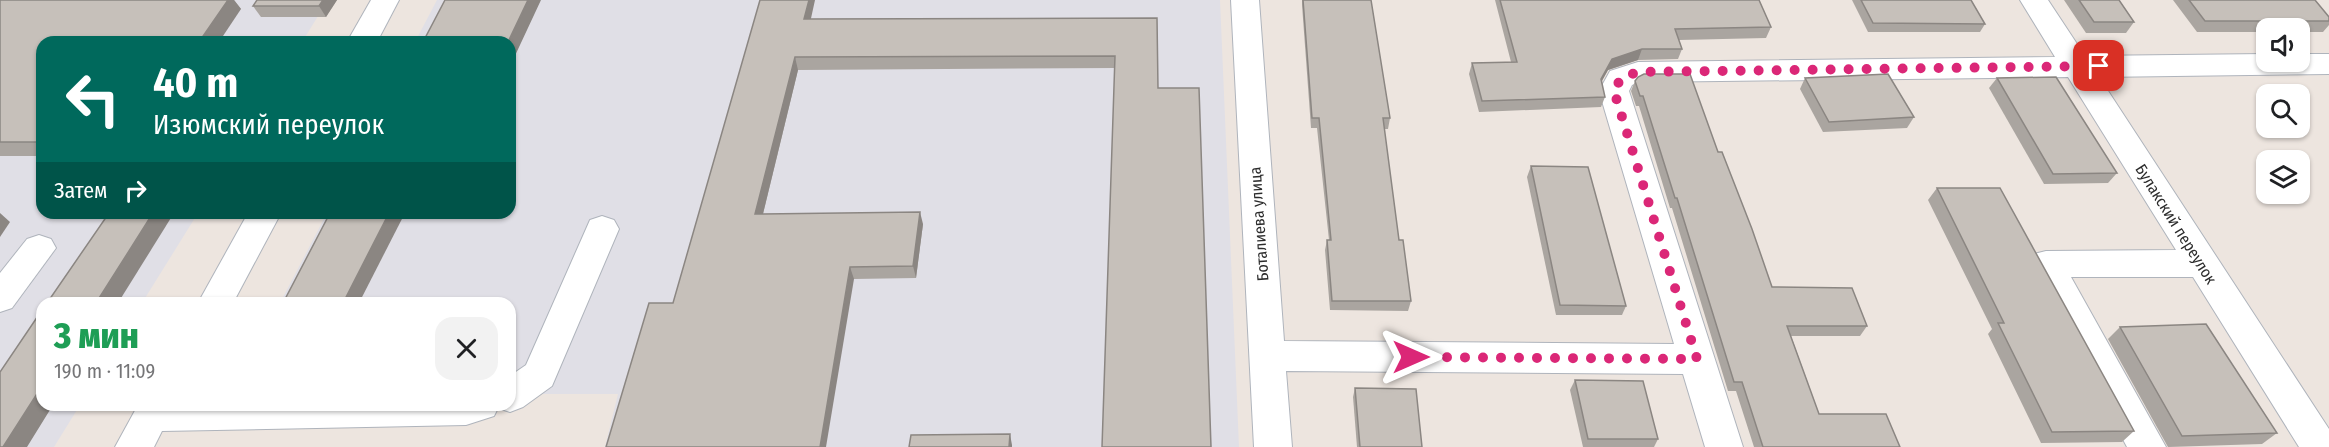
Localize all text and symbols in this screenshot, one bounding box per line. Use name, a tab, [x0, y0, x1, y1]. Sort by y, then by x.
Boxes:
map controls	[2256, 18, 2310, 204]
button: sound	[2256, 18, 2310, 72]
pin	[2073, 40, 2124, 91]
icon: arrive	[2082, 49, 2115, 82]
text: 40 m	[153, 58, 238, 108]
icon: left	[54, 60, 132, 138]
button: search	[2256, 84, 2310, 138]
text: Изюмский переулок	[153, 109, 384, 141]
button: layers	[2256, 150, 2310, 204]
street label: Булакский переулок	[2131, 161, 2221, 288]
street label: Боталиева улица	[1246, 166, 1272, 282]
icon: right	[119, 174, 152, 207]
text: Затем	[54, 177, 107, 204]
text: 3 мин	[54, 314, 139, 358]
button: close	[435, 317, 498, 380]
position arrow	[1379, 325, 1443, 389]
text: 190 m · 11:09	[54, 359, 155, 383]

